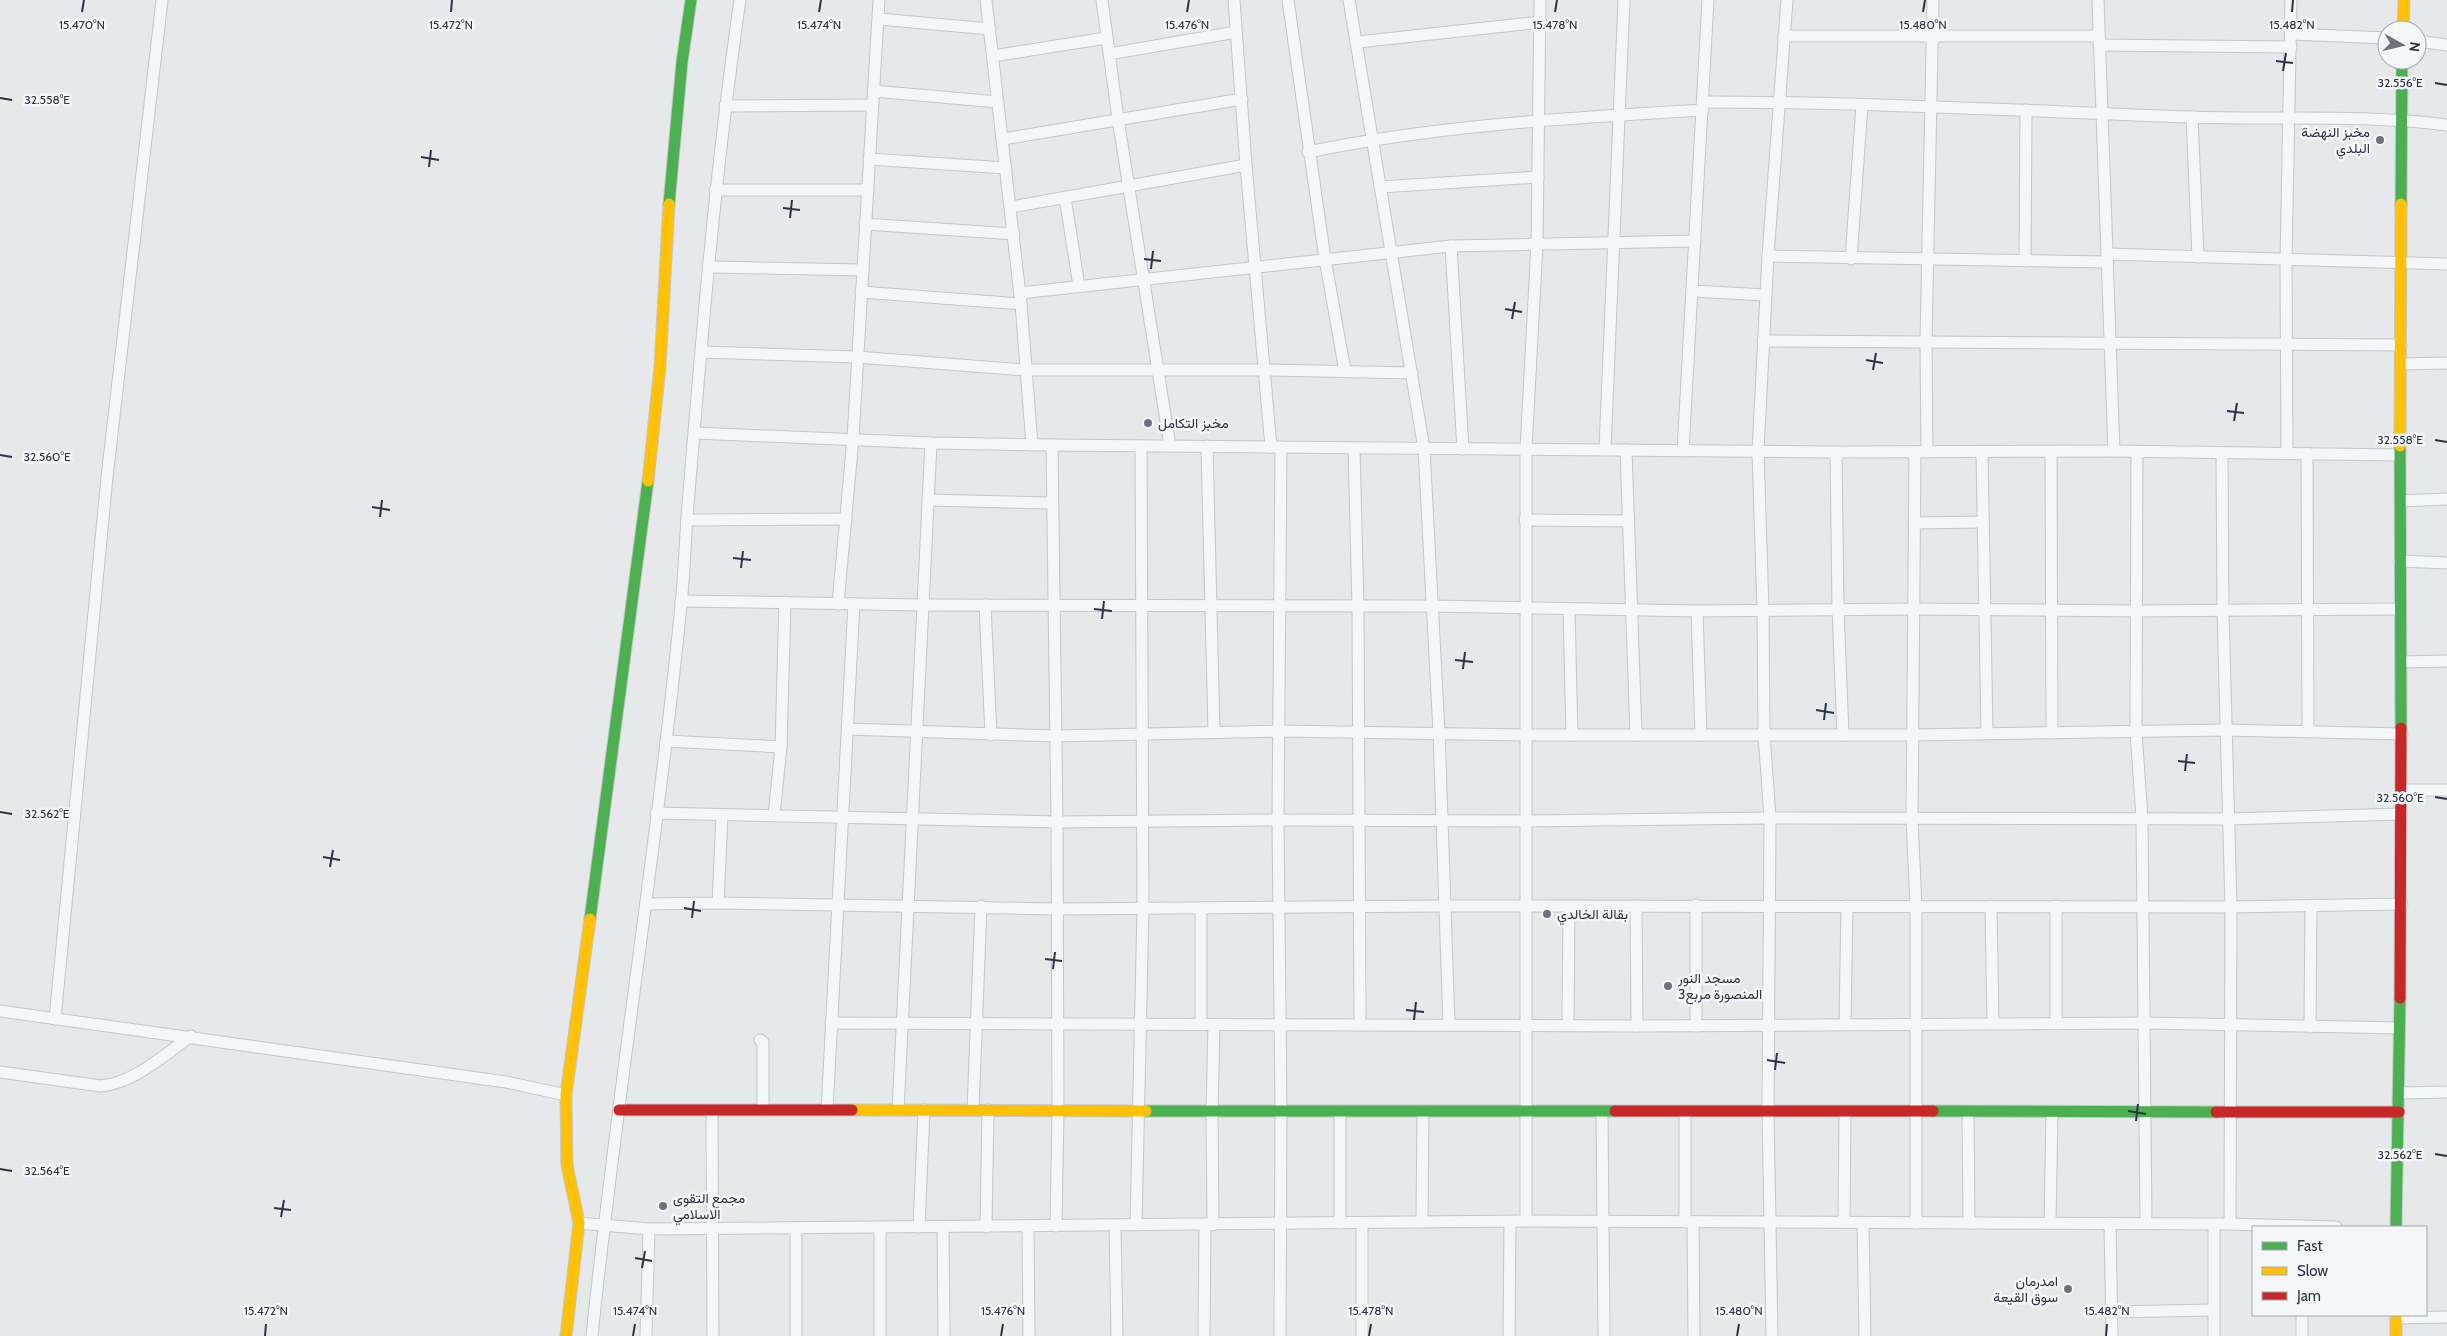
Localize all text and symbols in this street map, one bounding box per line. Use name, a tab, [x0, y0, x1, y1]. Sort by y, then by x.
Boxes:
text: 15.470°N	[59, 17, 105, 32]
text: 15.472°N	[429, 17, 473, 32]
text: 15.474°N	[797, 17, 841, 32]
text: 15.476°N	[1165, 17, 1209, 32]
text: 15.478°N	[1532, 17, 1578, 32]
text: 15.480°N	[1899, 17, 1947, 32]
text: 15.482°N	[2269, 17, 2315, 32]
north arrow	[2377, 20, 2427, 70]
text: N	[2405, 41, 2424, 53]
text: 32.556°E	[2377, 75, 2423, 90]
text: 32.558°E	[24, 92, 70, 107]
place label: مخبز النهضة البلدي	[2301, 123, 2370, 160]
marker: مخبز النهضة البلدي	[2374, 134, 2386, 146]
place label: مخبز التكامل	[1158, 414, 1229, 432]
marker: مخبز التكامل	[1142, 417, 1154, 429]
text: 32.558°E	[2377, 432, 2423, 447]
text: 32.560°E	[23, 449, 71, 464]
text: 32.560°E	[2376, 790, 2424, 805]
text: 32.562°E	[24, 806, 70, 821]
place label: بقالة الخالدي	[1557, 905, 1628, 926]
marker: بقالة الخالدي	[1541, 908, 1553, 920]
place label: مسجد النور المنصورة مربع3	[1677, 969, 1762, 1005]
marker: مسجد النور المنصورة مربع3	[1662, 980, 1674, 992]
text: 32.562°E	[2377, 1147, 2423, 1162]
text: 32.564°E	[24, 1163, 70, 1178]
place label: مجمع التقوى الاسلامي	[673, 1189, 745, 1226]
marker: مجمع التقوى الاسلامي	[657, 1200, 669, 1212]
legend	[2252, 1226, 2427, 1316]
text: Fast	[2297, 1237, 2322, 1255]
text: Slow	[2297, 1262, 2328, 1280]
place label: امدرمان سوق القيعة	[1993, 1272, 2058, 1306]
marker: امدرمان سوق القيعة	[2062, 1283, 2074, 1295]
text: Jam	[2296, 1287, 2321, 1305]
text: 15.472°N	[244, 1303, 288, 1318]
text: 15.474°N	[613, 1303, 657, 1318]
text: 15.476°N	[981, 1303, 1025, 1318]
text: 15.478°N	[1348, 1303, 1394, 1318]
text: 15.480°N	[1715, 1303, 1763, 1318]
text: 15.482°N	[2084, 1303, 2130, 1318]

